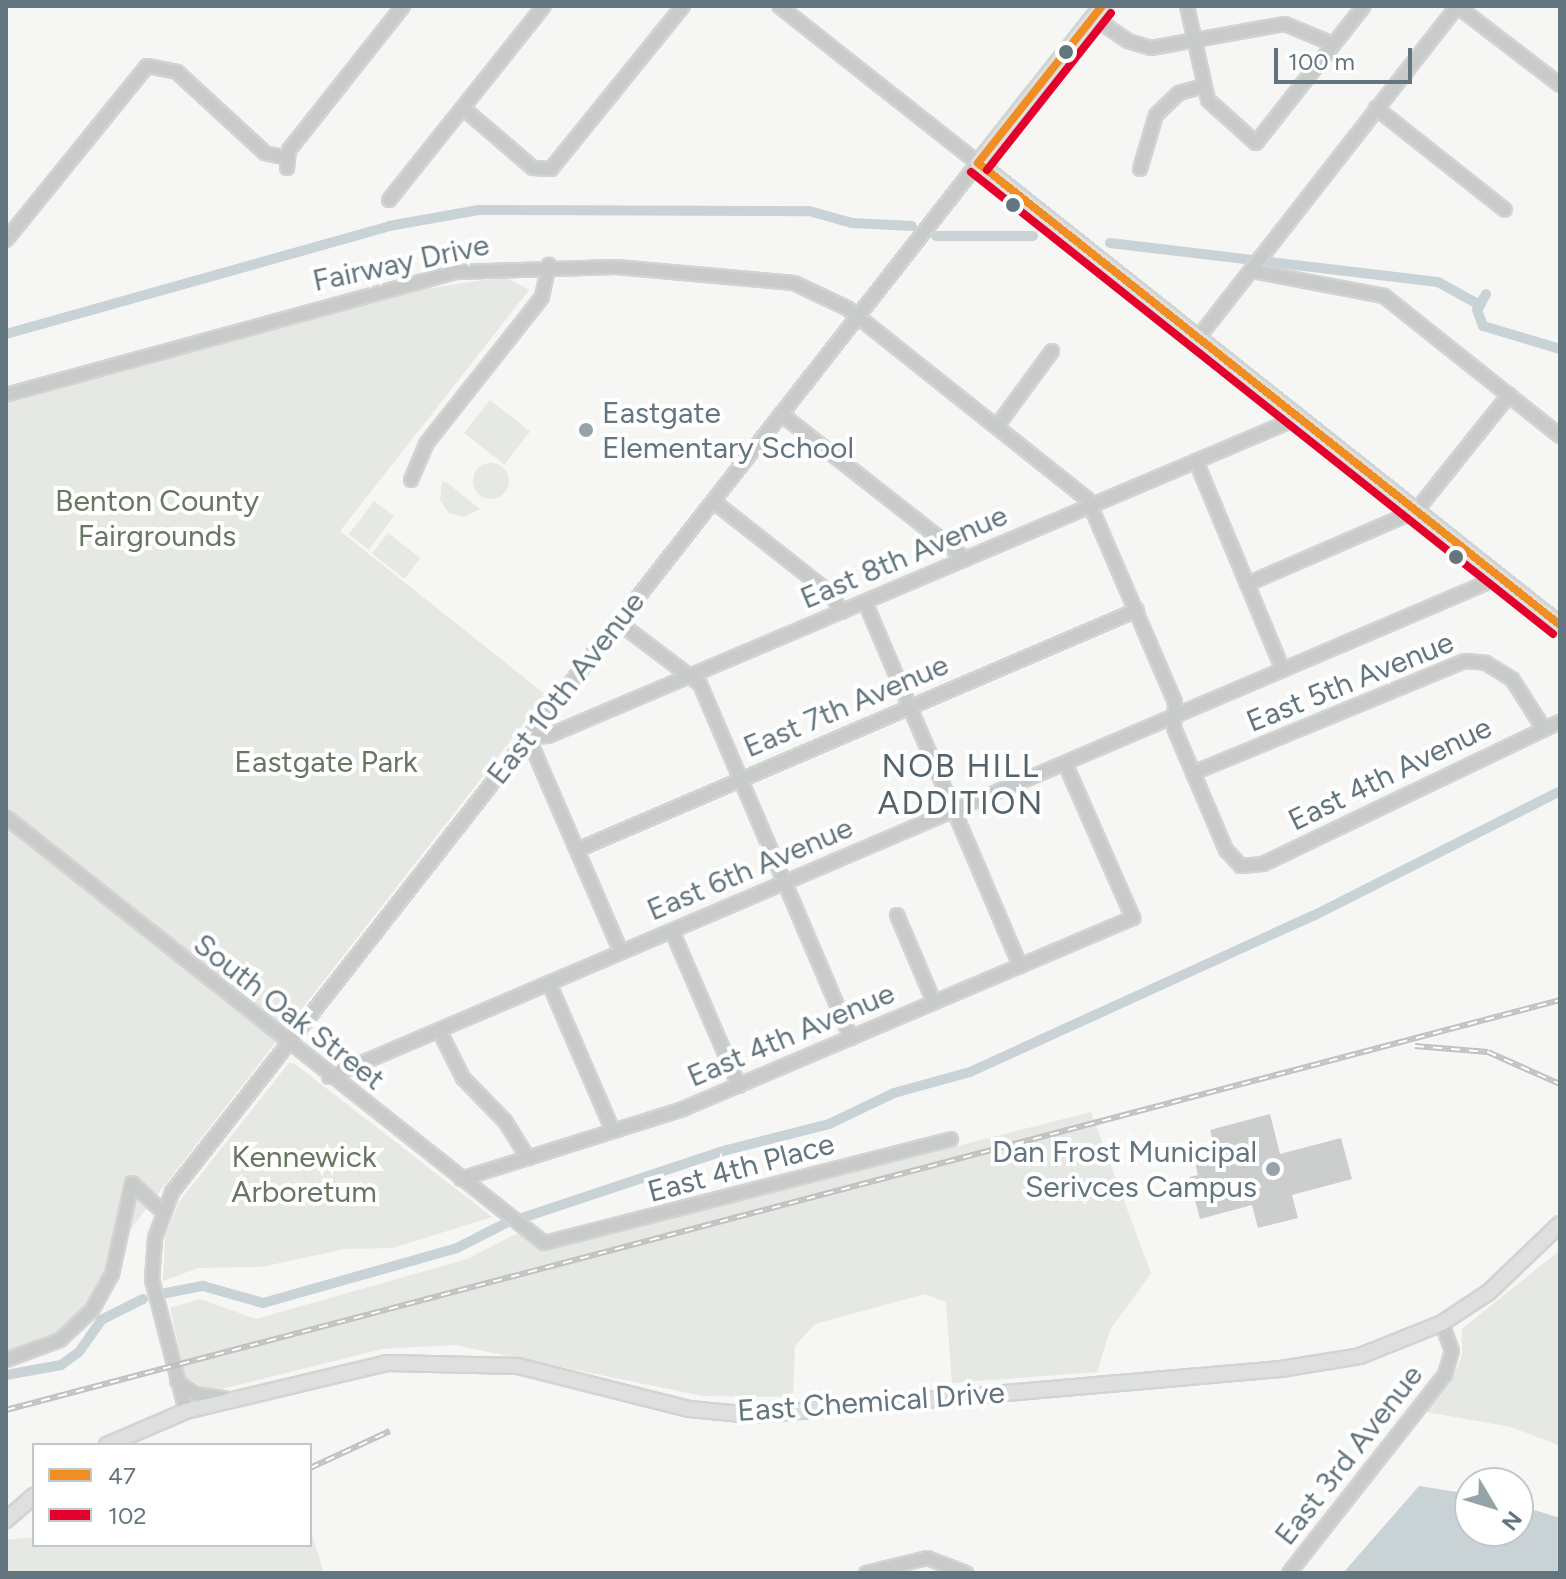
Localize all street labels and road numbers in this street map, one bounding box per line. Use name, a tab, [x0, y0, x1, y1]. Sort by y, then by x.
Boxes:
street label: Fairway Drive	[310, 227, 492, 299]
street label: East 8th Avenue	[795, 497, 1013, 617]
street label: East 10th Avenue	[480, 585, 652, 791]
street label: East 5th Avenue	[1241, 624, 1459, 740]
street label: East 7th Avenue	[738, 647, 954, 765]
street label: East 4th Avenue	[1283, 709, 1497, 839]
street label: East 6th Avenue	[642, 810, 858, 928]
street label: South Oak Street	[186, 926, 392, 1098]
street label: East 4th Avenue	[682, 975, 900, 1095]
street label: East 4th Place	[644, 1126, 838, 1210]
street label: East 3rd Avenue	[1267, 1358, 1431, 1552]
street label: East Chemical Drive	[736, 1375, 1006, 1429]

